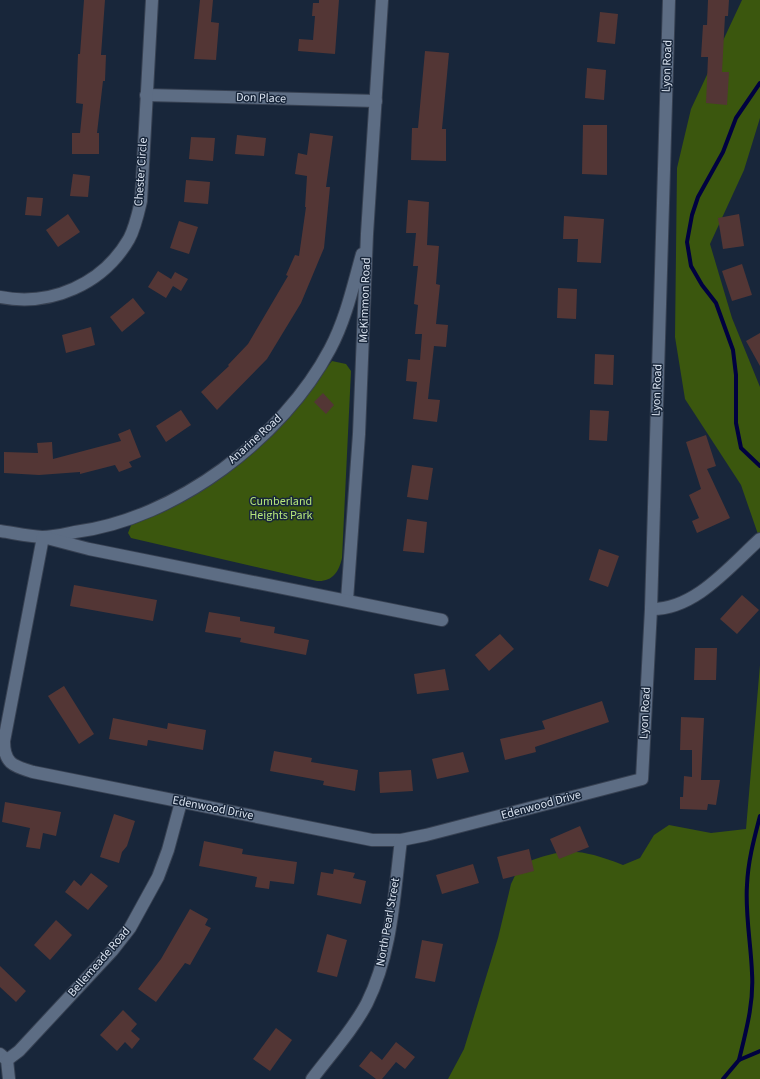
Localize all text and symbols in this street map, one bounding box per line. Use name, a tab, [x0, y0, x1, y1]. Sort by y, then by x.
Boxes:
street label: Lyon Road	[658, 40, 676, 92]
street label: Don Place	[236, 89, 286, 107]
street label: Chester Circle	[130, 137, 152, 207]
street label: McKimmon Road	[355, 257, 375, 343]
street label: Lyon Road	[648, 364, 666, 416]
street label: Anarine Road	[224, 410, 286, 468]
park label: Cumberland Heights Park	[249, 493, 313, 524]
street label: Lyon Road	[635, 686, 655, 740]
street label: Edenwood Drive	[499, 786, 583, 824]
street label: Edenwood Drive	[171, 792, 255, 824]
street label: North Pearl Street	[372, 876, 404, 968]
street label: Bellemeade Road	[64, 923, 134, 1001]

